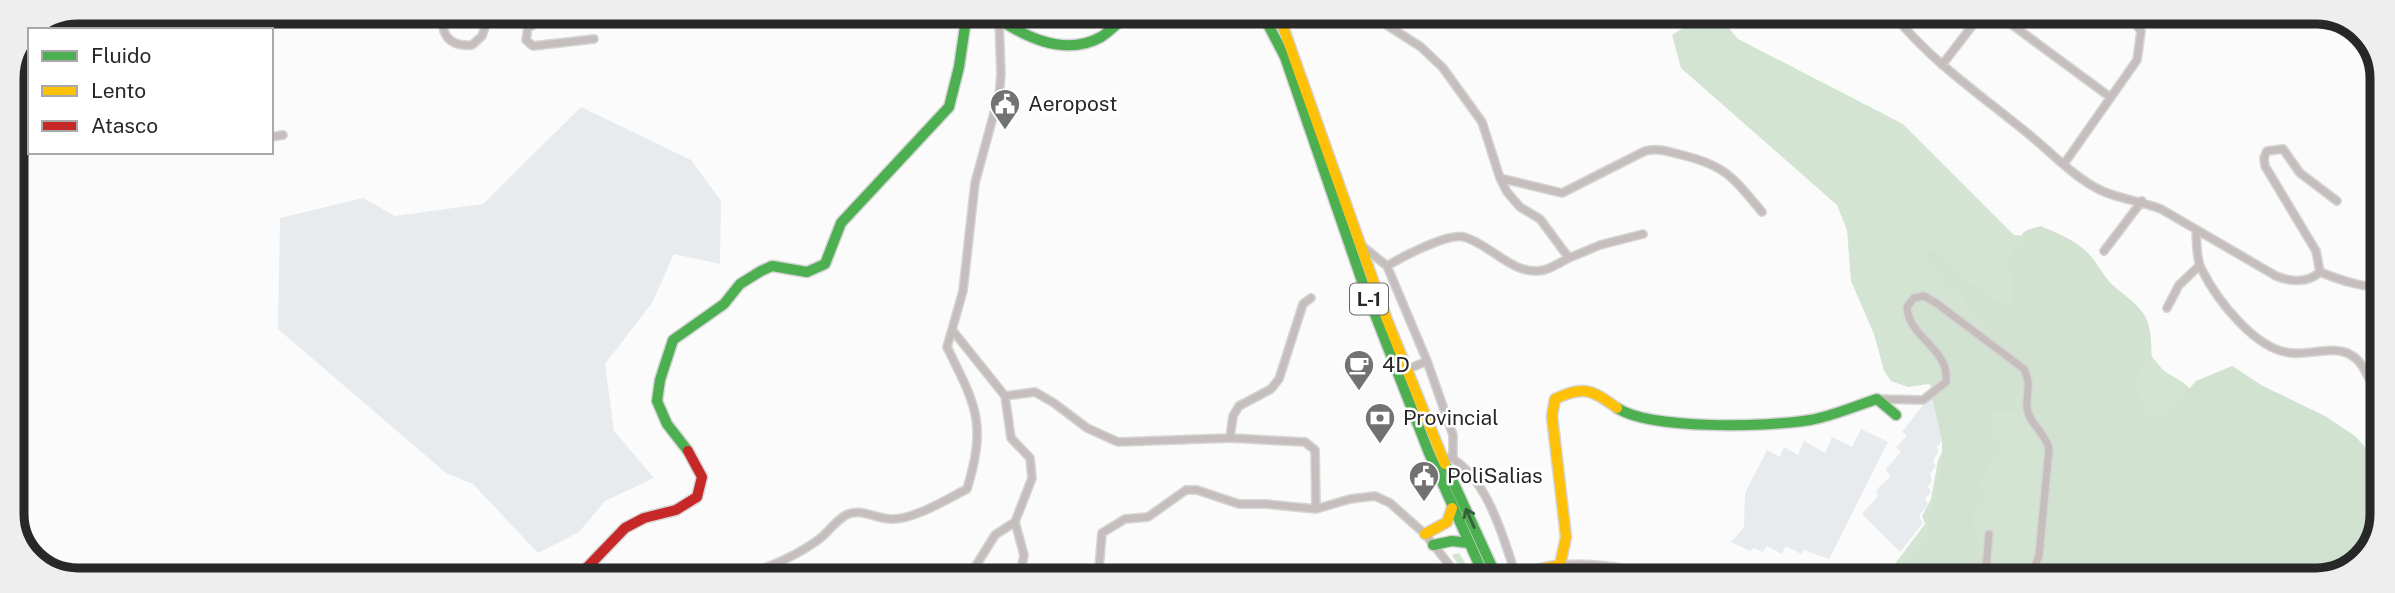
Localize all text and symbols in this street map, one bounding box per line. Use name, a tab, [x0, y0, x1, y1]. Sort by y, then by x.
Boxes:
legend	[28, 28, 273, 154]
text: Fluido	[91, 43, 151, 68]
text: Lento	[91, 78, 146, 103]
public building icon: Aeropost	[988, 87, 1022, 131]
place label: Aeropost	[1028, 91, 1117, 116]
text: Atasco	[91, 113, 158, 138]
road number: L-1	[1350, 284, 1388, 314]
cafe icon: 4D	[1342, 348, 1376, 392]
place label: 4D	[1382, 352, 1410, 377]
bank icon: Provincial	[1363, 401, 1397, 445]
place label: Provincial	[1403, 405, 1499, 430]
public building icon: PoliSalias	[1407, 459, 1441, 503]
place label: PoliSalias	[1447, 463, 1543, 488]
one-way arrow	[1462, 508, 1476, 529]

